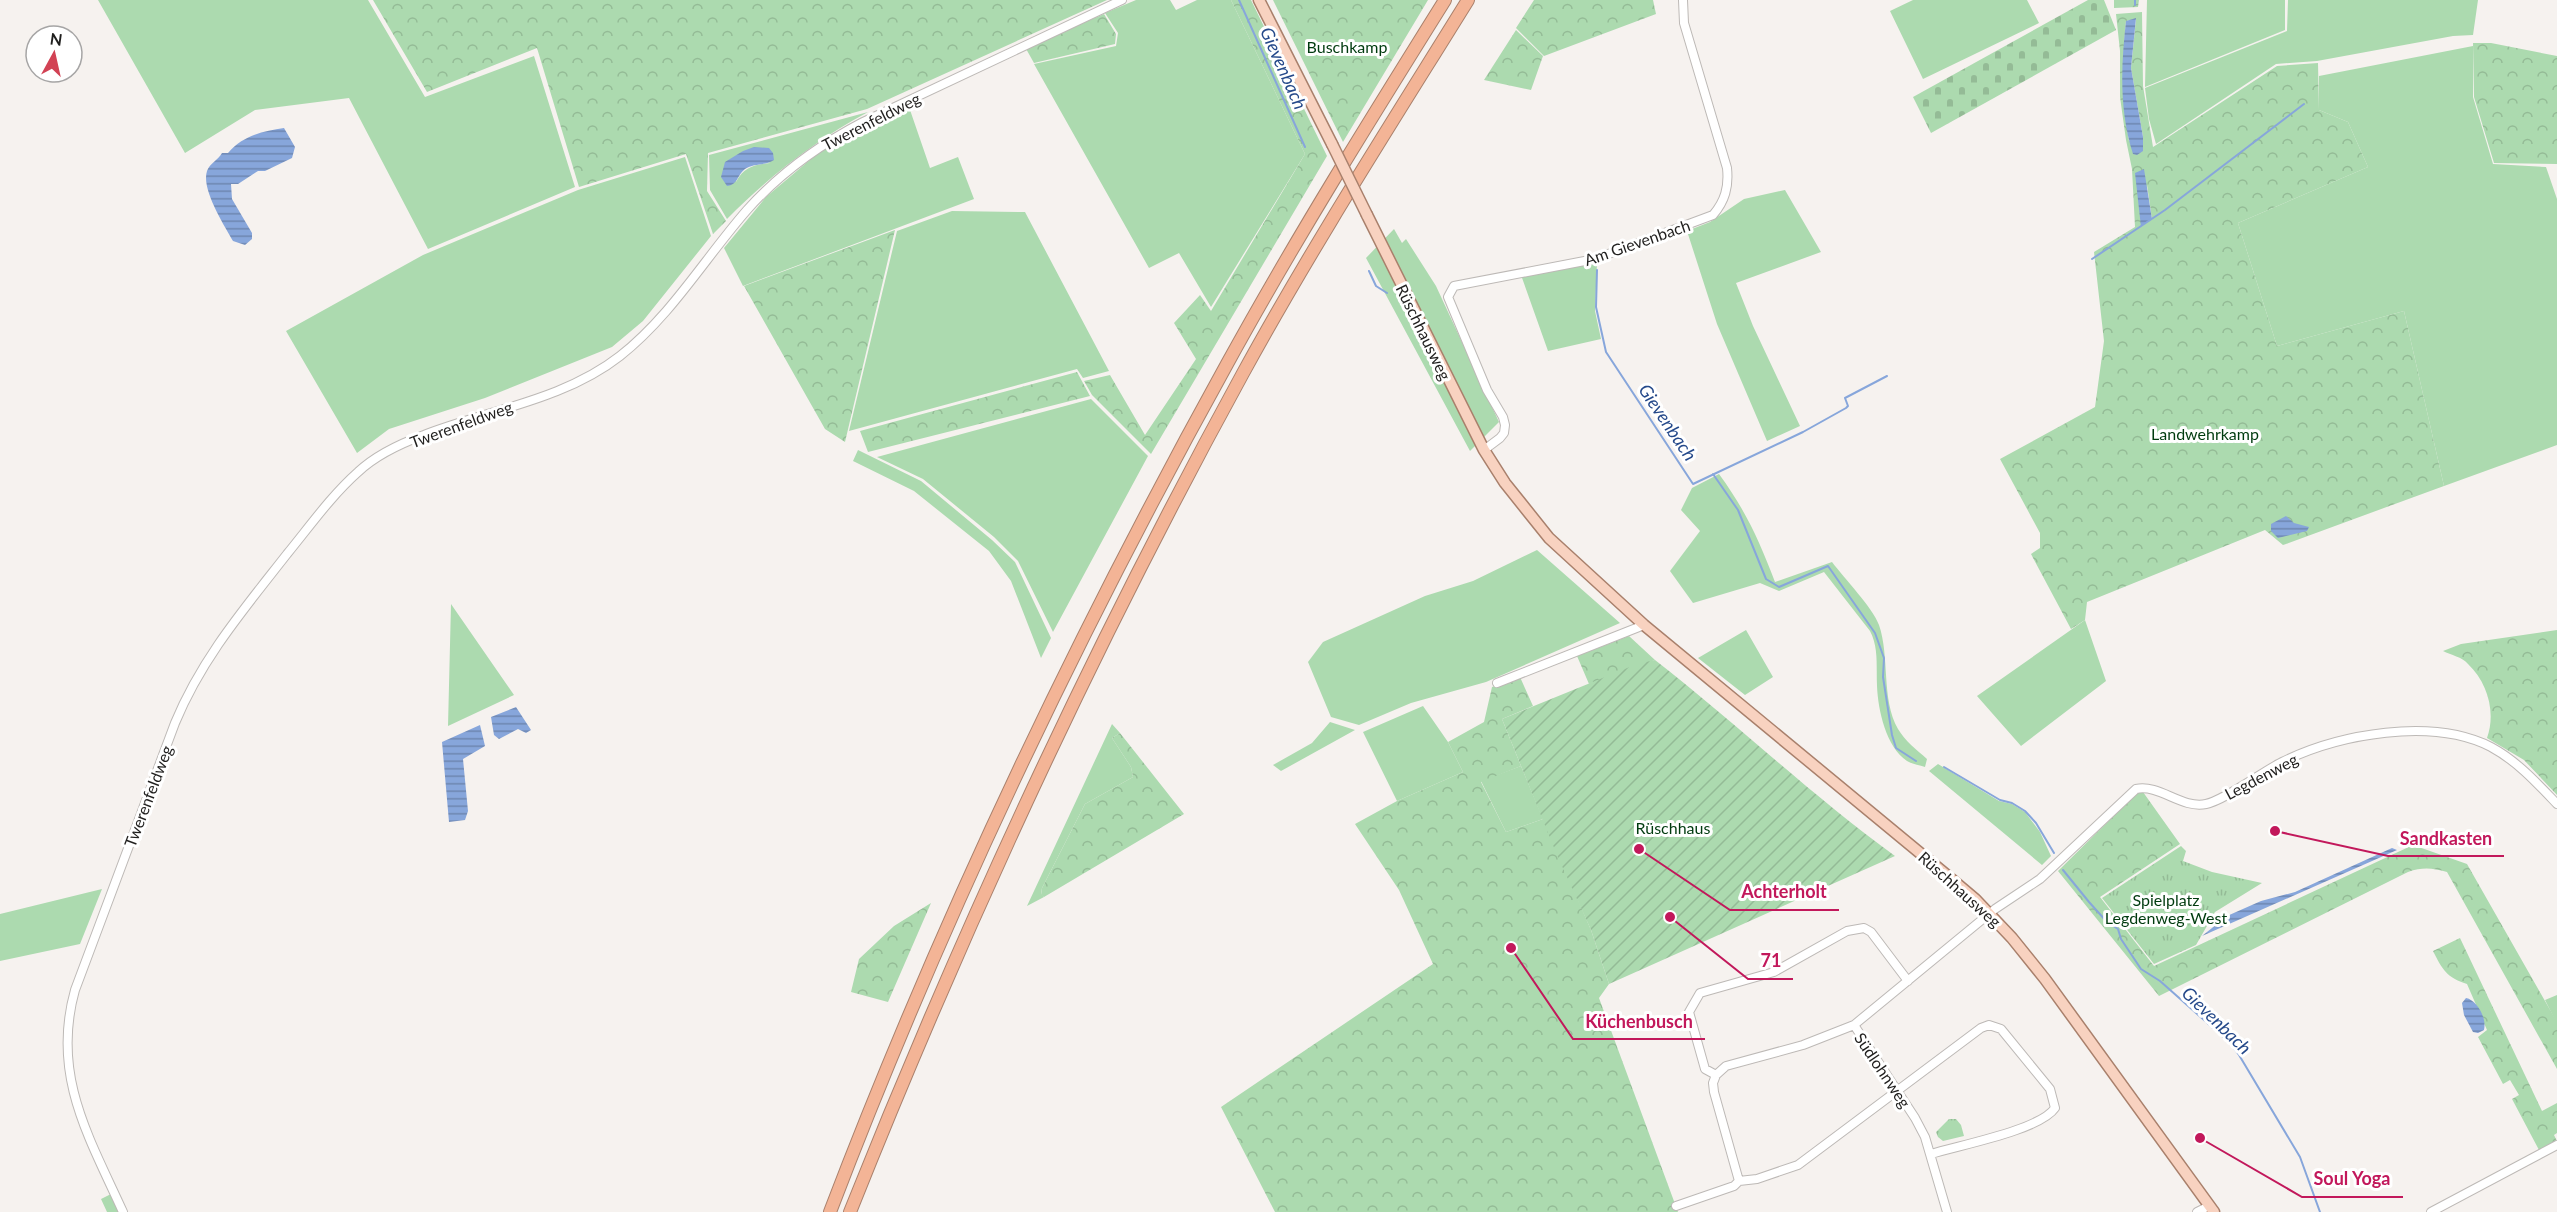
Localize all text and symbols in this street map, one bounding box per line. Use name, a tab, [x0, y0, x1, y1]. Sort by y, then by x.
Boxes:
water label: Gievenbach	[1256, 23, 1312, 113]
north arrow	[24, 24, 84, 84]
text: N	[49, 28, 64, 49]
park label: Buschkamp	[1307, 37, 1387, 56]
street label: Twerenfeldweg	[819, 88, 923, 154]
street label: Am Gievenbach	[1582, 215, 1692, 269]
street label: Rüschhausweg	[1393, 281, 1455, 383]
water label: Gievenbach	[1634, 379, 1702, 465]
street label: Twerenfeldweg	[407, 397, 515, 451]
park label: Landwehrkamp	[2151, 424, 2259, 443]
street label: Twerenfeldweg	[120, 742, 176, 850]
street label: Legdenweg	[2221, 749, 2301, 803]
park label: Rüschhaus	[1636, 818, 1710, 837]
callout: Sandkasten	[2388, 820, 2504, 856]
text: Sandkasten	[2400, 827, 2492, 849]
street label: Rüschhausweg	[1915, 847, 2005, 931]
callout: Achterholt	[1730, 874, 1839, 910]
text: Achterholt	[1740, 880, 1827, 902]
park label: Spielplatz Legdenweg-West	[2105, 890, 2227, 927]
callout: 71	[1748, 943, 1793, 979]
text: 71	[1761, 949, 1781, 971]
water label: Gievenbach	[2178, 982, 2256, 1058]
callout: Küchenbusch	[1573, 1003, 1705, 1039]
text: Küchenbusch	[1585, 1010, 1693, 1032]
street label: Südlohnweg	[1851, 1029, 1915, 1111]
callout: Soul Yoga	[2302, 1161, 2403, 1197]
text: Soul Yoga	[2314, 1167, 2391, 1189]

